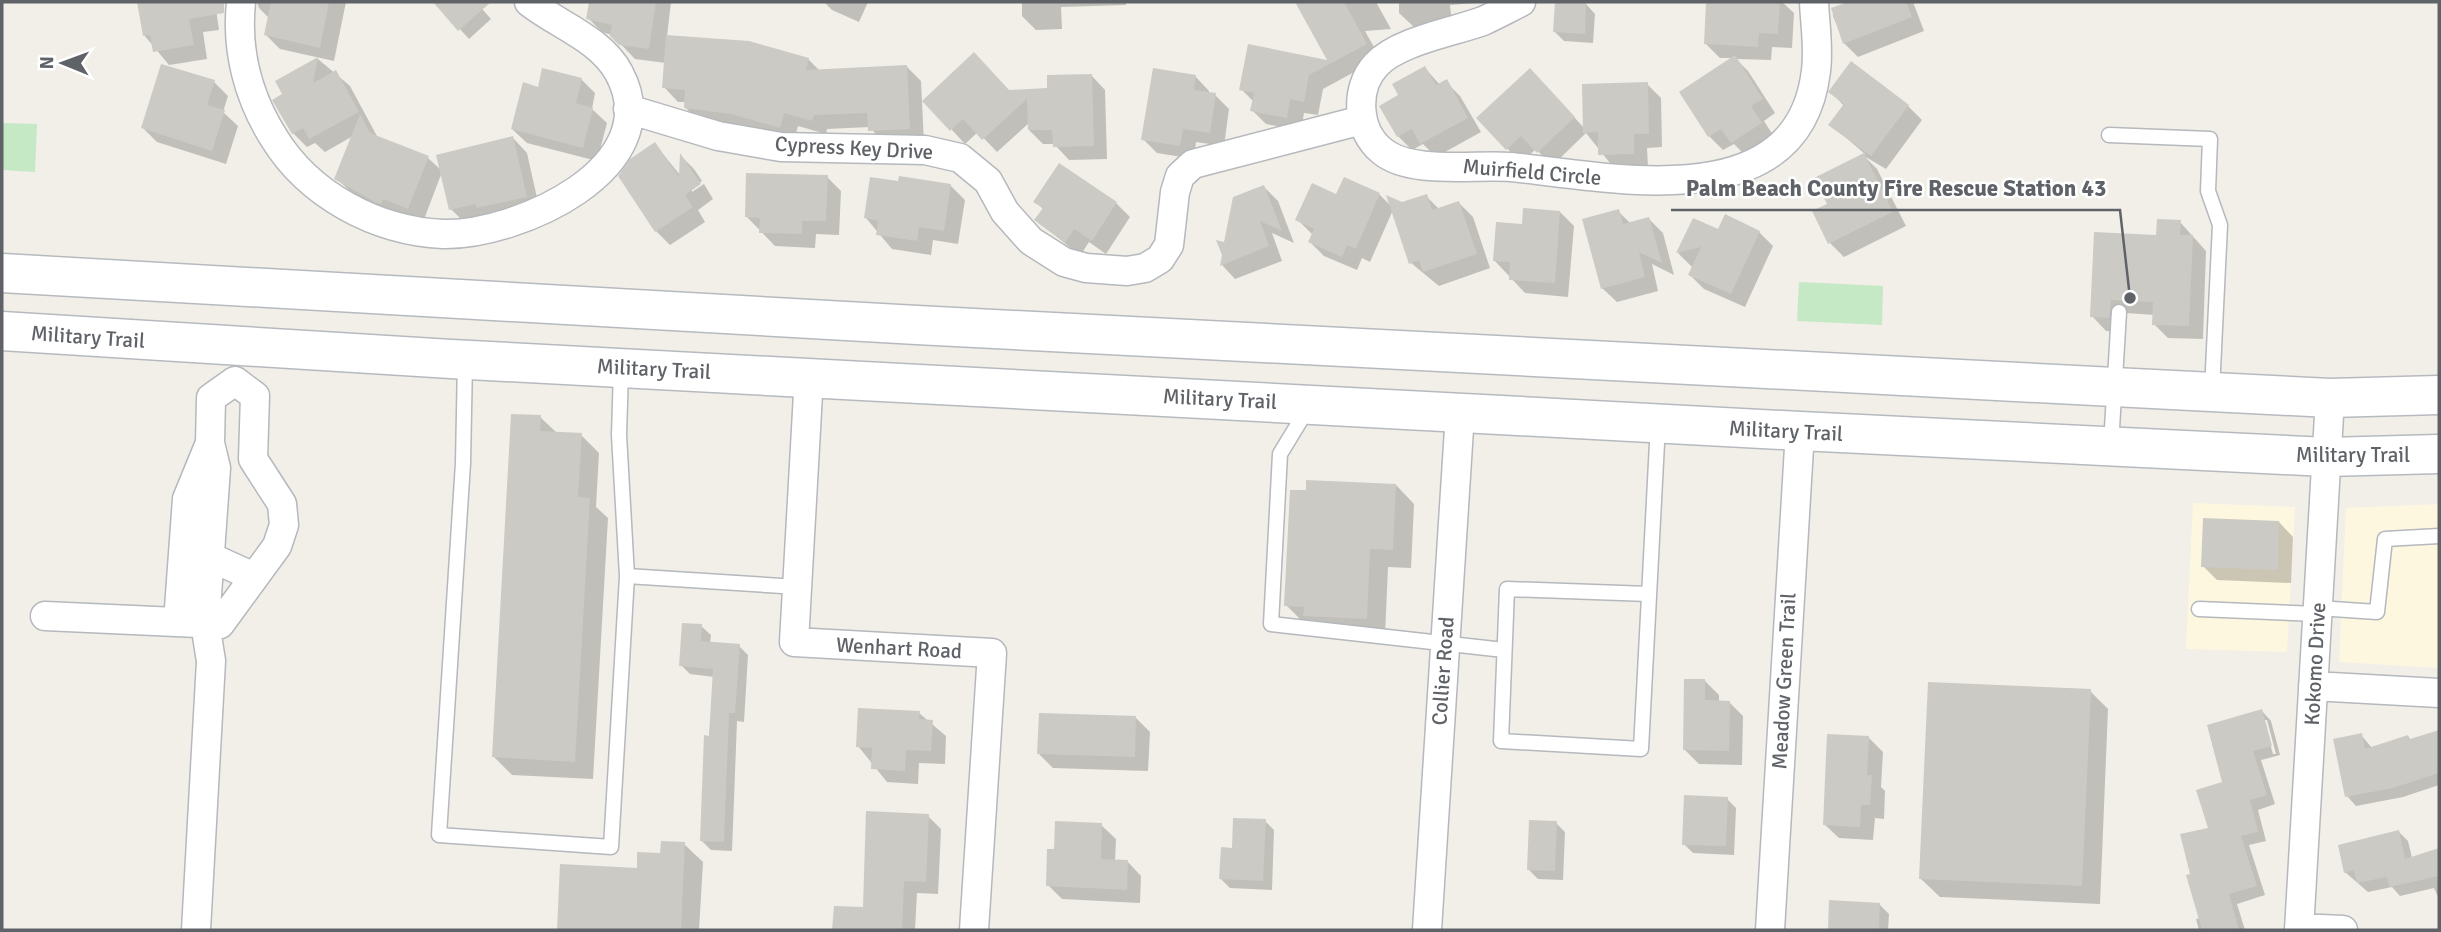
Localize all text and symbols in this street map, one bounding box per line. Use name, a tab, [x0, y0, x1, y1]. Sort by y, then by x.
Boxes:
north arrow	[28, 28, 98, 98]
text: N	[35, 56, 59, 70]
street label: Cypress Key Drive	[774, 131, 934, 165]
street label: Muirfield Circle	[1462, 153, 1602, 191]
callout: Palm Beach County Fire Rescue Station 43	[1671, 166, 2120, 210]
text: Palm Beach County Fire Rescue Station 43	[1686, 174, 2106, 203]
street label: Military Trail	[30, 320, 146, 354]
street label: Military Trail	[596, 353, 712, 385]
street label: Military Trail	[1162, 383, 1278, 415]
street label: Military Trail	[1728, 415, 1844, 447]
street label: Military Trail	[2296, 442, 2410, 468]
street label: Meadow Green Trail	[1766, 592, 1802, 770]
street label: Kokomo Drive	[2299, 602, 2331, 726]
street label: Collier Road	[1426, 616, 1460, 726]
street label: Wenhart Road	[835, 632, 963, 664]

